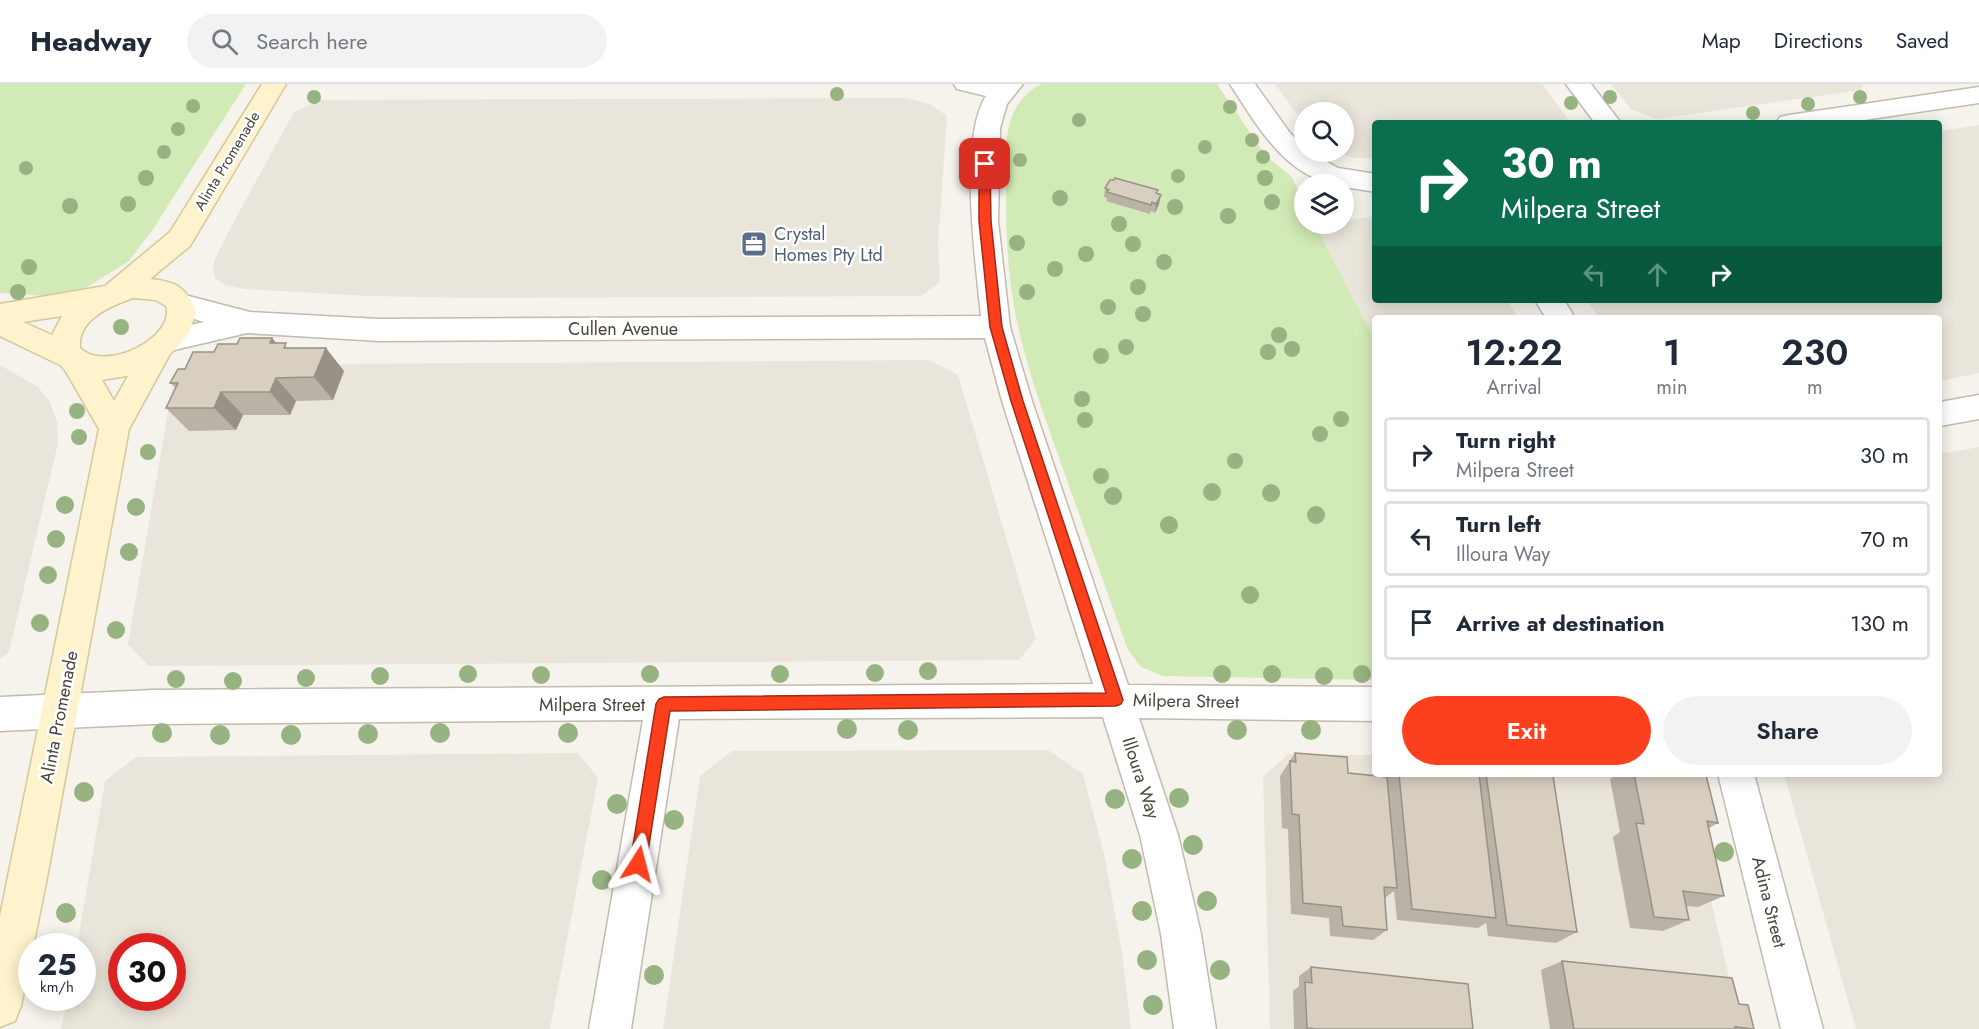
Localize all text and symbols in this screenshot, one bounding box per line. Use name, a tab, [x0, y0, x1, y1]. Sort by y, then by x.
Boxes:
search box	[187, 14, 607, 68]
text: Headway	[30, 21, 151, 62]
icon: search	[208, 25, 241, 58]
text: Search here	[256, 25, 368, 57]
text: Map	[1702, 26, 1741, 56]
text: Directions	[1774, 26, 1863, 56]
text: Saved	[1896, 26, 1949, 56]
map controls	[1294, 102, 1354, 234]
button: search	[1294, 102, 1354, 162]
street label: Alinta Promenade	[189, 107, 265, 215]
text: 30 m	[1501, 133, 1602, 194]
pin	[959, 138, 1010, 189]
icon: right	[1402, 144, 1480, 222]
icon: arrive	[968, 147, 1001, 180]
button: layers	[1294, 174, 1354, 234]
text: Milpera Street	[1501, 189, 1660, 228]
place label: Crystal Homes Pty Ltd	[774, 221, 883, 268]
office icon: Crystal Homes Pty Ltd	[739, 229, 769, 259]
icon: left	[1578, 258, 1611, 291]
icon: ahead	[1641, 258, 1674, 291]
icon: right	[1704, 258, 1737, 291]
street label: Cullen Avenue	[568, 316, 678, 342]
text: 12:22	[1466, 326, 1563, 378]
text: 1	[1663, 326, 1681, 378]
text: 230	[1781, 326, 1848, 378]
text: Arrival	[1487, 373, 1542, 402]
text: min	[1656, 373, 1687, 402]
text: m	[1807, 373, 1823, 402]
text: Turn right	[1456, 424, 1556, 456]
icon: right	[1405, 438, 1438, 471]
text: 30 m	[1860, 439, 1909, 471]
text: Milpera Street	[1456, 456, 1574, 485]
text: Turn left	[1456, 508, 1541, 540]
icon: left	[1405, 522, 1438, 555]
text: 70 m	[1860, 523, 1909, 555]
text: Illoura Way	[1456, 540, 1550, 569]
icon: arrive	[1405, 606, 1438, 639]
text: Arrive at destination	[1456, 607, 1665, 639]
text: 130 m	[1850, 607, 1909, 639]
street label: Alinta Promenade	[33, 648, 85, 786]
street label: Milpera Street	[1133, 687, 1240, 715]
street label: Milpera Street	[539, 692, 646, 718]
button: Exit	[1402, 696, 1651, 765]
button: Share	[1663, 696, 1912, 765]
street label: Illoura Way	[1116, 734, 1166, 822]
position arrow	[606, 832, 670, 896]
street label: Adina Street	[1745, 854, 1793, 951]
speed limit sign: 30	[108, 933, 186, 1011]
text: 25	[37, 943, 77, 986]
text: km/h	[40, 976, 74, 998]

